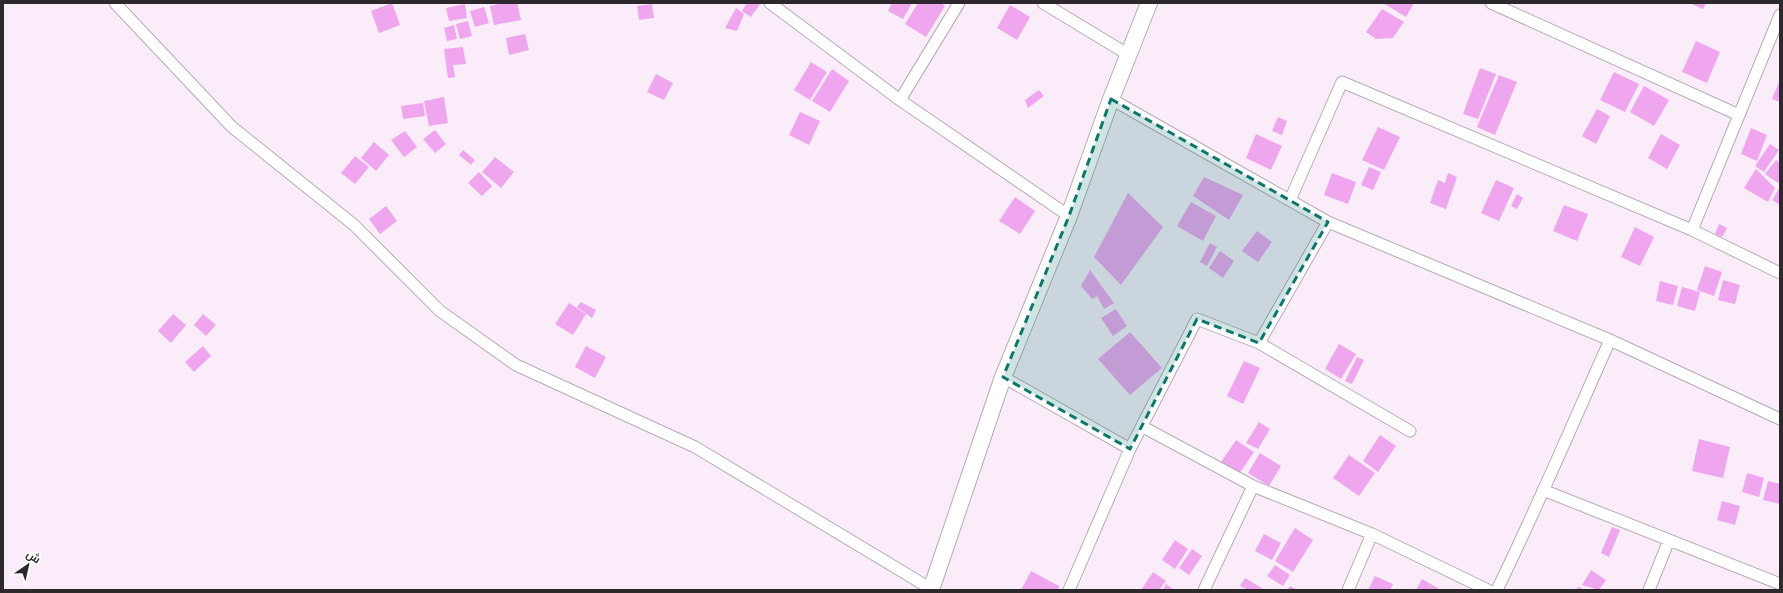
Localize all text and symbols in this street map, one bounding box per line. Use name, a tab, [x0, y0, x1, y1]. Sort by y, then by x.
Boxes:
north arrow	[8, 545, 48, 585]
text: ش	[24, 547, 43, 566]

